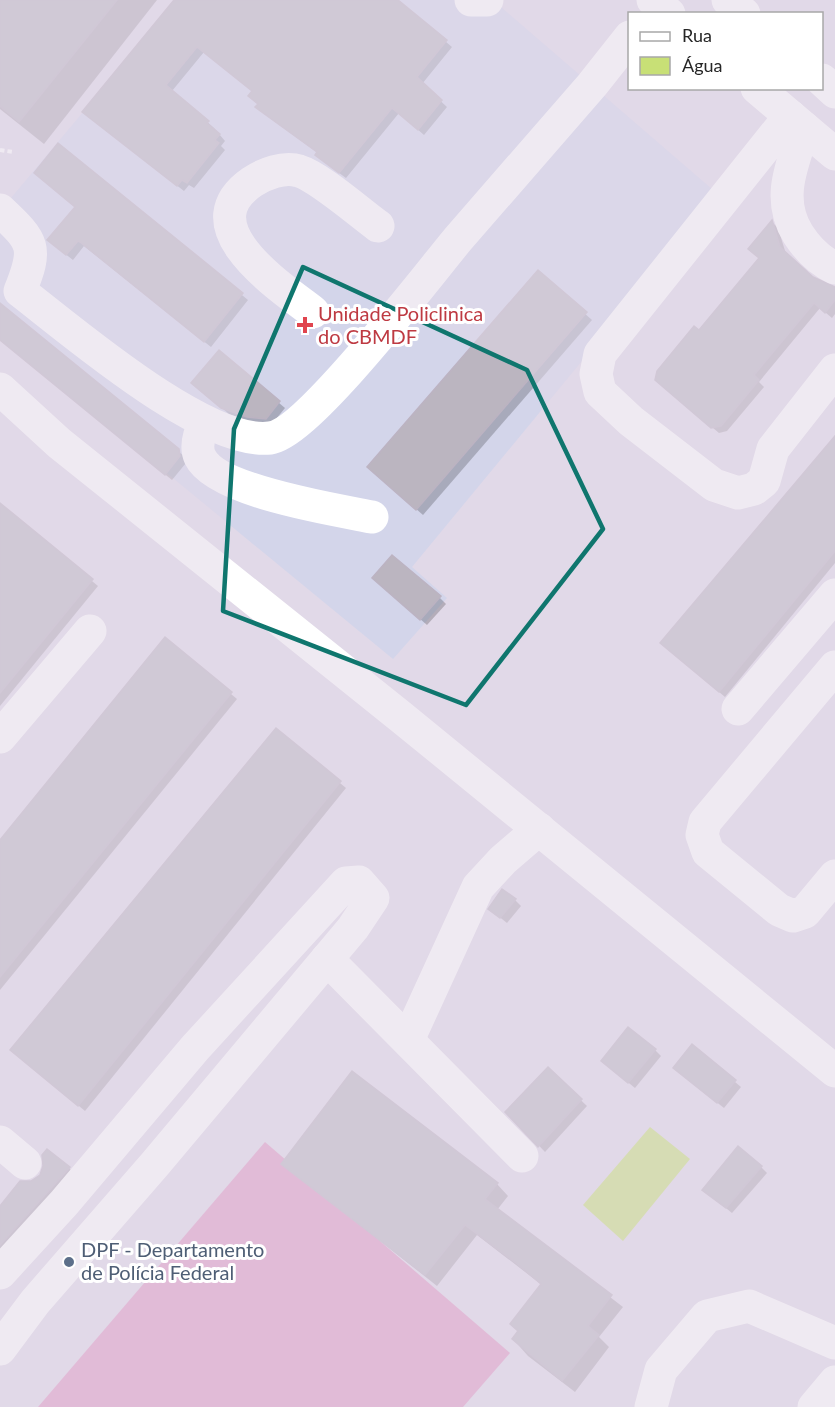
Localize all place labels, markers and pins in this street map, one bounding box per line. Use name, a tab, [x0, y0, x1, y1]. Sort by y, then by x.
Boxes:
place label: Unidade Policlinica do CBMDF	[318, 301, 483, 348]
marker: Unidade Policlinica do CBMDF	[296, 316, 314, 334]
place label: DPF - Departamento de Polícia Federal	[81, 1237, 264, 1284]
marker: DPF - Departamento de Polícia Federal	[62, 1255, 76, 1269]

